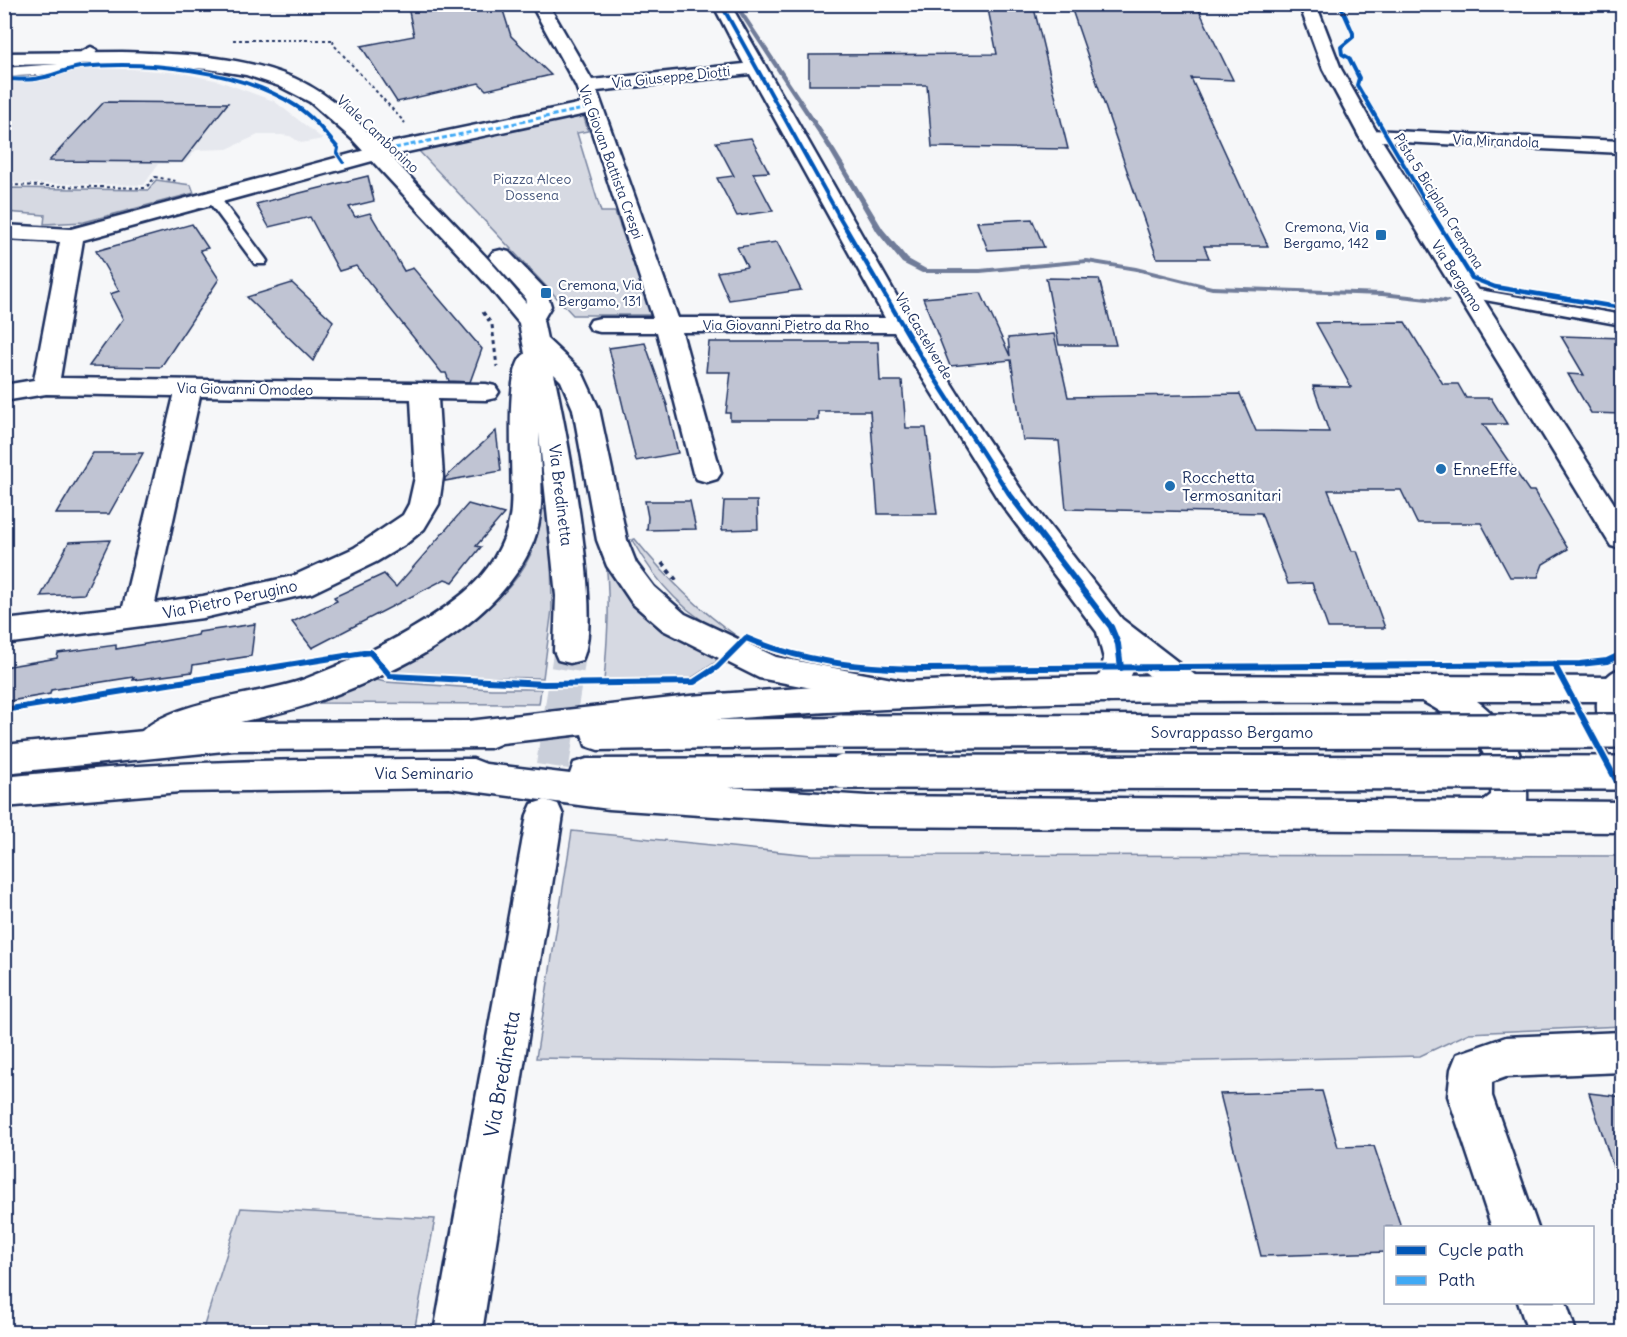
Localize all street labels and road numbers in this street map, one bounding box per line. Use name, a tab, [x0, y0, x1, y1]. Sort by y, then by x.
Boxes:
street label: Via Giuseppe Diotti	[611, 62, 731, 92]
street label: Via Giovan Battista Crespi	[575, 83, 647, 241]
street label: Viale Cambonino	[333, 91, 423, 177]
street label: Pista 5 Biciplan Cremona	[1390, 130, 1488, 272]
street label: Via Mirandola	[1452, 130, 1540, 152]
street label: Via Bergamo	[1427, 237, 1487, 315]
street label: Via Castelverde	[891, 290, 957, 382]
street label: Via Giovanni Pietro da Rho	[703, 316, 869, 334]
street label: Via Giovanni Omodeo	[177, 379, 313, 399]
street label: Via Bredinetta	[545, 443, 577, 547]
street label: Via Pietro Perugino	[161, 575, 299, 623]
street label: Sovrappasso Bergamo	[1151, 722, 1313, 742]
street label: Via Seminario	[374, 763, 474, 783]
street label: Via Bredinetta	[478, 1009, 525, 1139]

